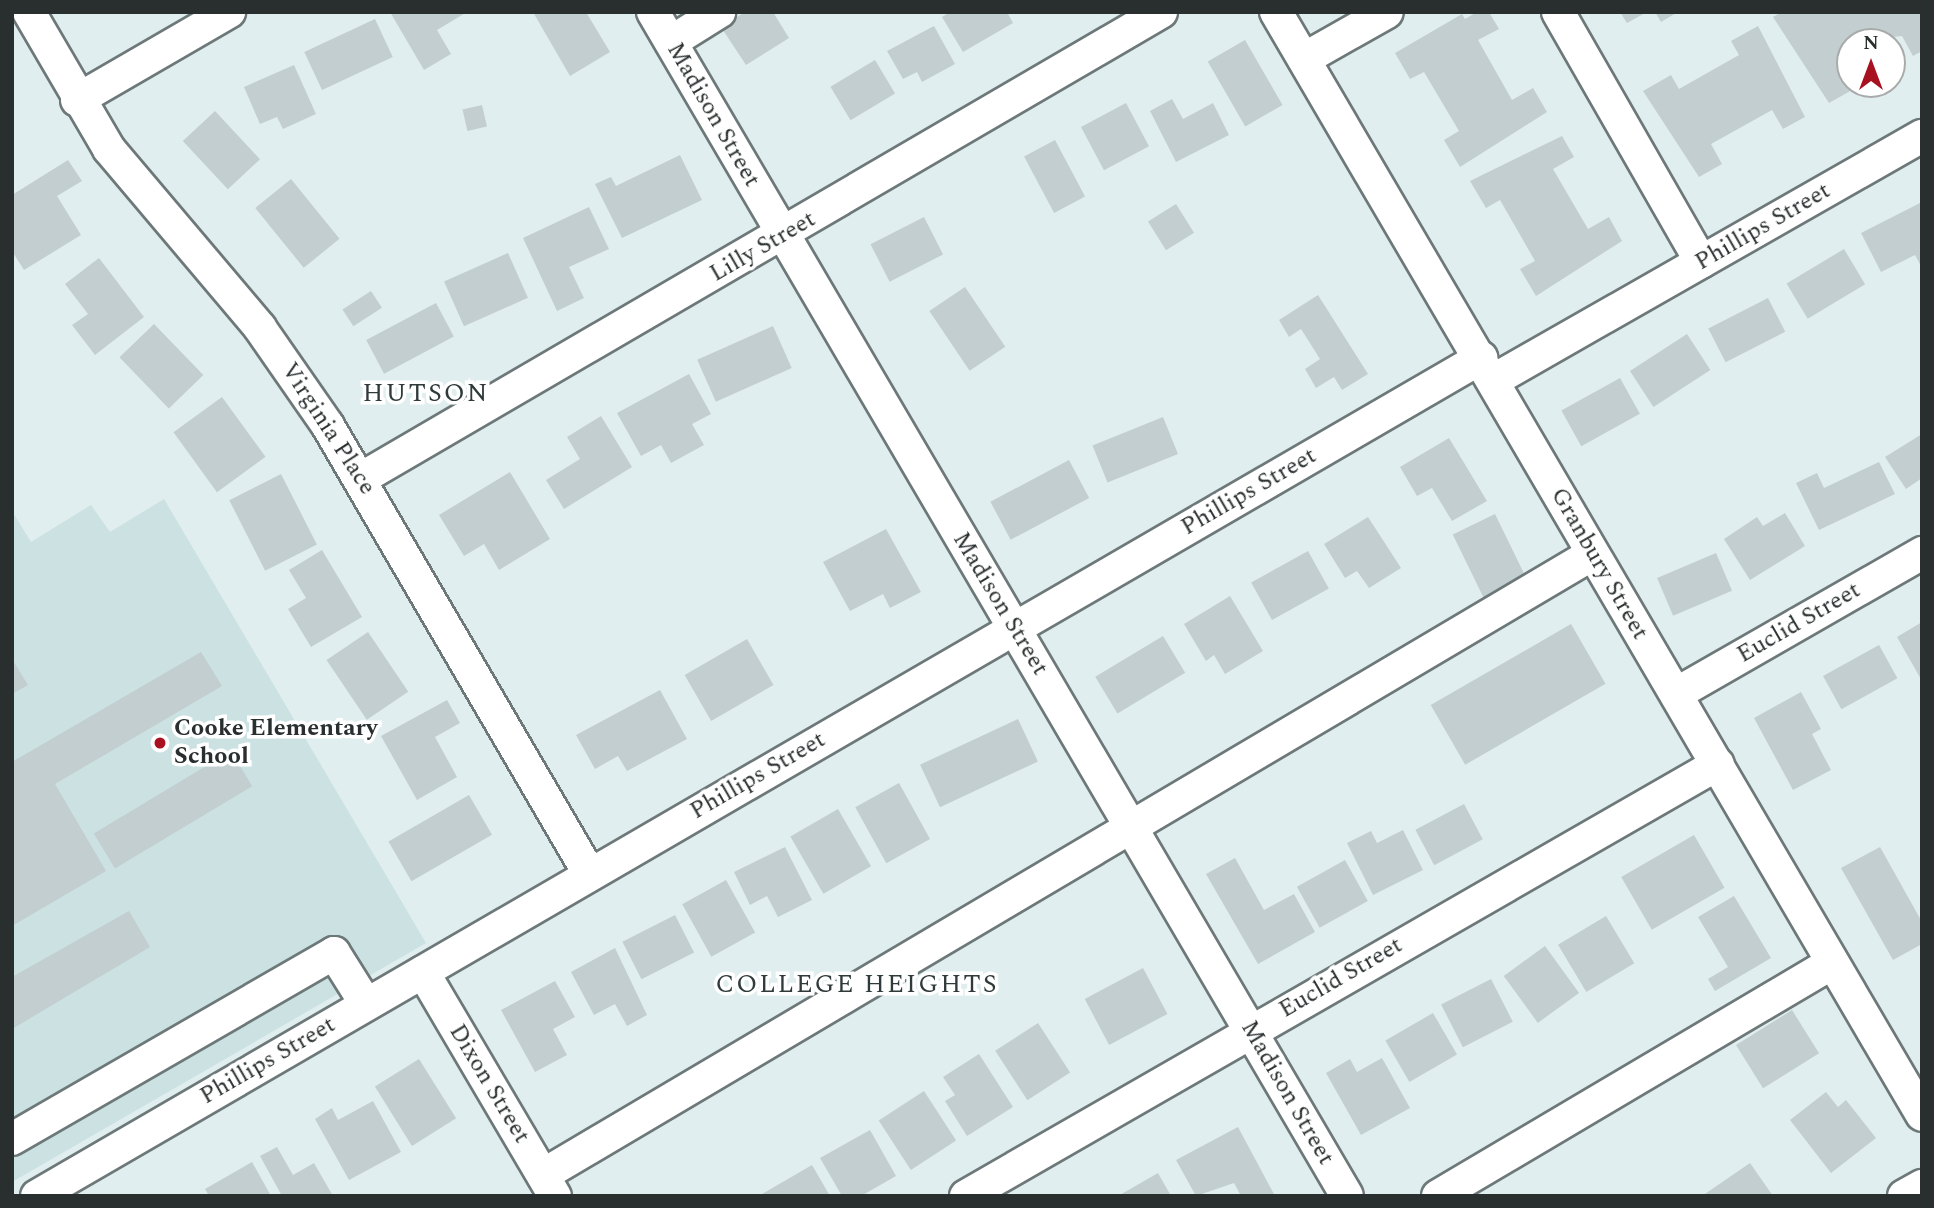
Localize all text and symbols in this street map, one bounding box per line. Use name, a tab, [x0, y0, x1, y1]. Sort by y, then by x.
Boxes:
north arrow	[1836, 28, 1906, 98]
text: N	[1863, 29, 1879, 58]
street label: Madison Street	[660, 38, 766, 192]
street label: Phillips Street	[1690, 177, 1836, 277]
street label: Lilly Street	[705, 205, 821, 289]
street label: Virginia Place	[275, 358, 381, 500]
district label: HUTSON	[363, 378, 489, 410]
street label: Phillips Street	[1176, 442, 1322, 542]
street label: Granbury Street	[1544, 483, 1654, 645]
street label: Madison Street	[946, 527, 1054, 681]
street label: Euclid Street	[1732, 576, 1866, 670]
place label: Cooke Elementary School	[174, 715, 378, 771]
street label: Phillips Street	[685, 726, 831, 826]
marker: Cooke Elementary School	[152, 735, 168, 751]
street label: Euclid Street	[1274, 931, 1408, 1025]
district label: COLLEGE HEIGHTS	[717, 969, 997, 1001]
street label: Phillips Street	[195, 1011, 341, 1111]
street label: Madison Street	[1234, 1016, 1340, 1170]
street label: Dixon Street	[442, 1019, 536, 1149]

